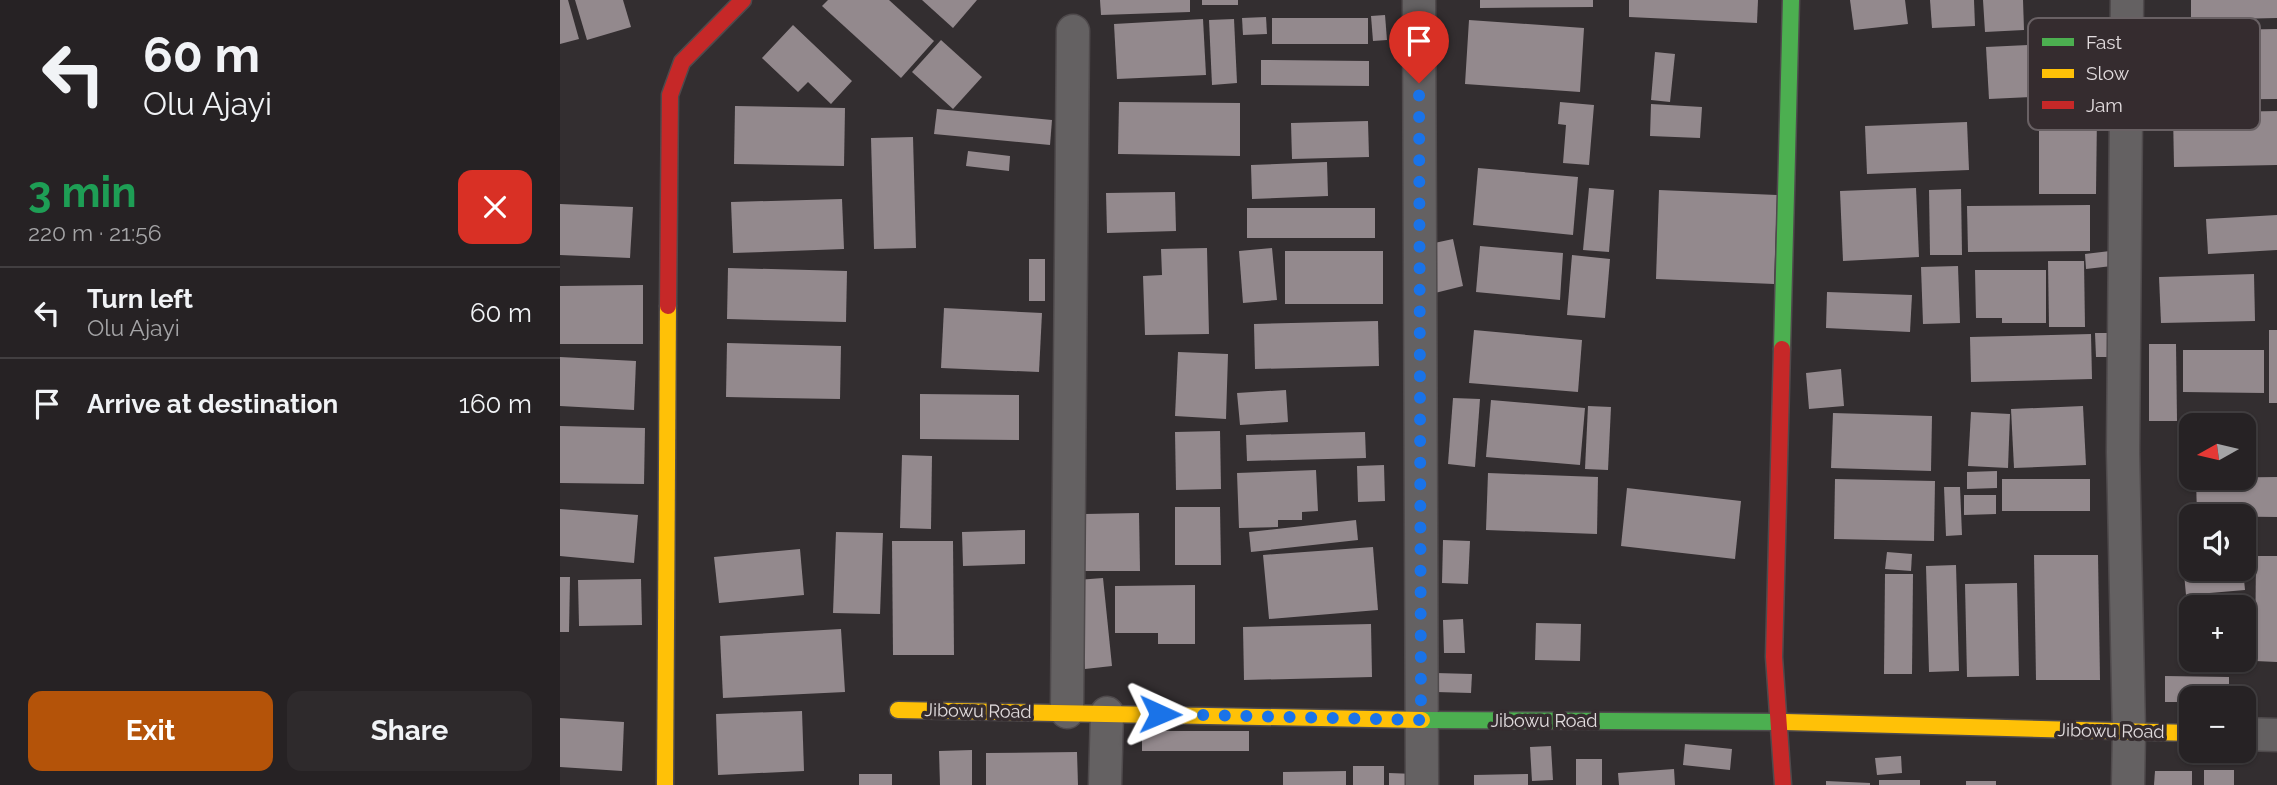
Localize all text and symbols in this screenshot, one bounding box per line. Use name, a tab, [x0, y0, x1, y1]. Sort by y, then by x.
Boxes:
pin	[1389, 11, 1449, 83]
legend	[2028, 18, 2260, 130]
icon: arrive	[1400, 22, 1438, 60]
text: 60 m	[143, 26, 260, 83]
icon: left	[28, 28, 119, 119]
text: Fast	[2086, 31, 2122, 53]
text: Slow	[2086, 62, 2130, 84]
text: Olu Ajayi	[143, 85, 272, 122]
text: Jam	[2086, 94, 2123, 116]
text: 3 min	[28, 168, 137, 217]
button: close	[458, 170, 532, 244]
text: 220 m · 21:56	[28, 219, 162, 246]
text: Turn left	[87, 284, 193, 314]
icon: left	[28, 294, 66, 332]
text: 60 m	[470, 298, 532, 328]
text: Olu Ajayi	[87, 314, 180, 341]
icon: arrive	[28, 385, 66, 423]
text: Arrive at destination	[87, 389, 338, 419]
text: 160 m	[459, 389, 532, 419]
north arrow	[2179, 413, 2256, 490]
map controls	[2179, 413, 2256, 763]
button: sound	[2179, 504, 2256, 581]
button: +	[2179, 595, 2256, 672]
position arrow	[1123, 677, 1197, 751]
button: −	[2179, 686, 2256, 763]
button: Exit	[28, 691, 273, 771]
button: Share	[287, 691, 532, 771]
street label: Jibowu Road	[924, 699, 1032, 722]
street label: Jibowu Road	[1490, 710, 1598, 731]
street label: Jibowu Road	[2057, 719, 2165, 742]

